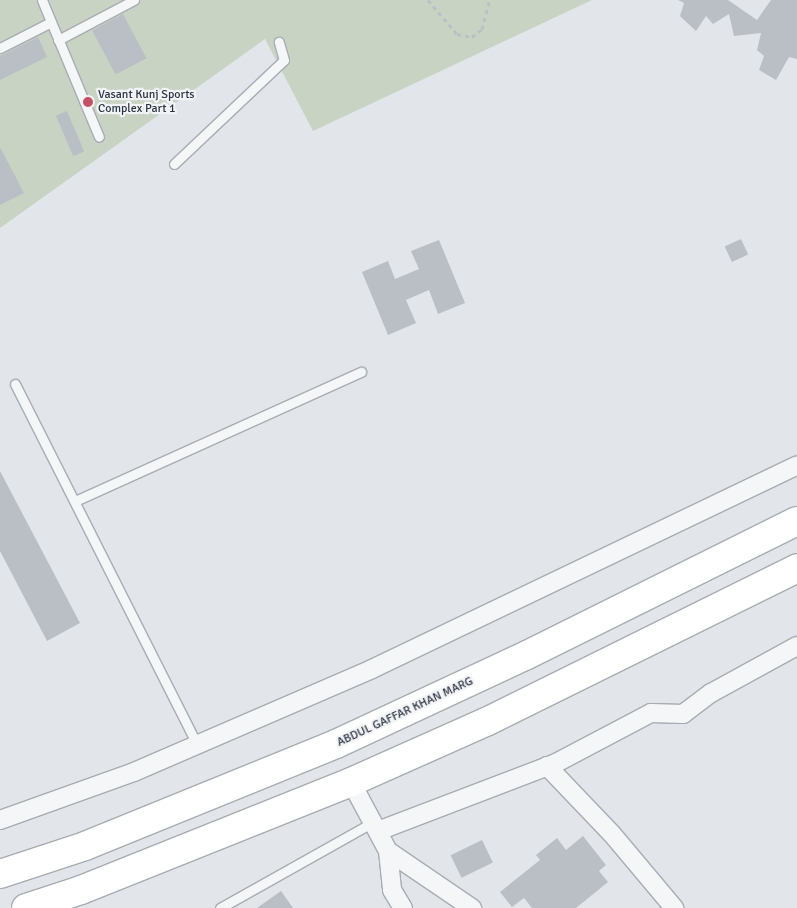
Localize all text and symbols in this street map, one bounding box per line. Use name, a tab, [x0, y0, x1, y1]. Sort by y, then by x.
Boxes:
place label: Vasant Kunj Sports Complex Part 1	[98, 88, 195, 116]
marker: Vasant Kunj Sports Complex Part 1	[82, 96, 94, 108]
street label: ABDUL GAFFAR KHAN MARG	[335, 674, 475, 750]

